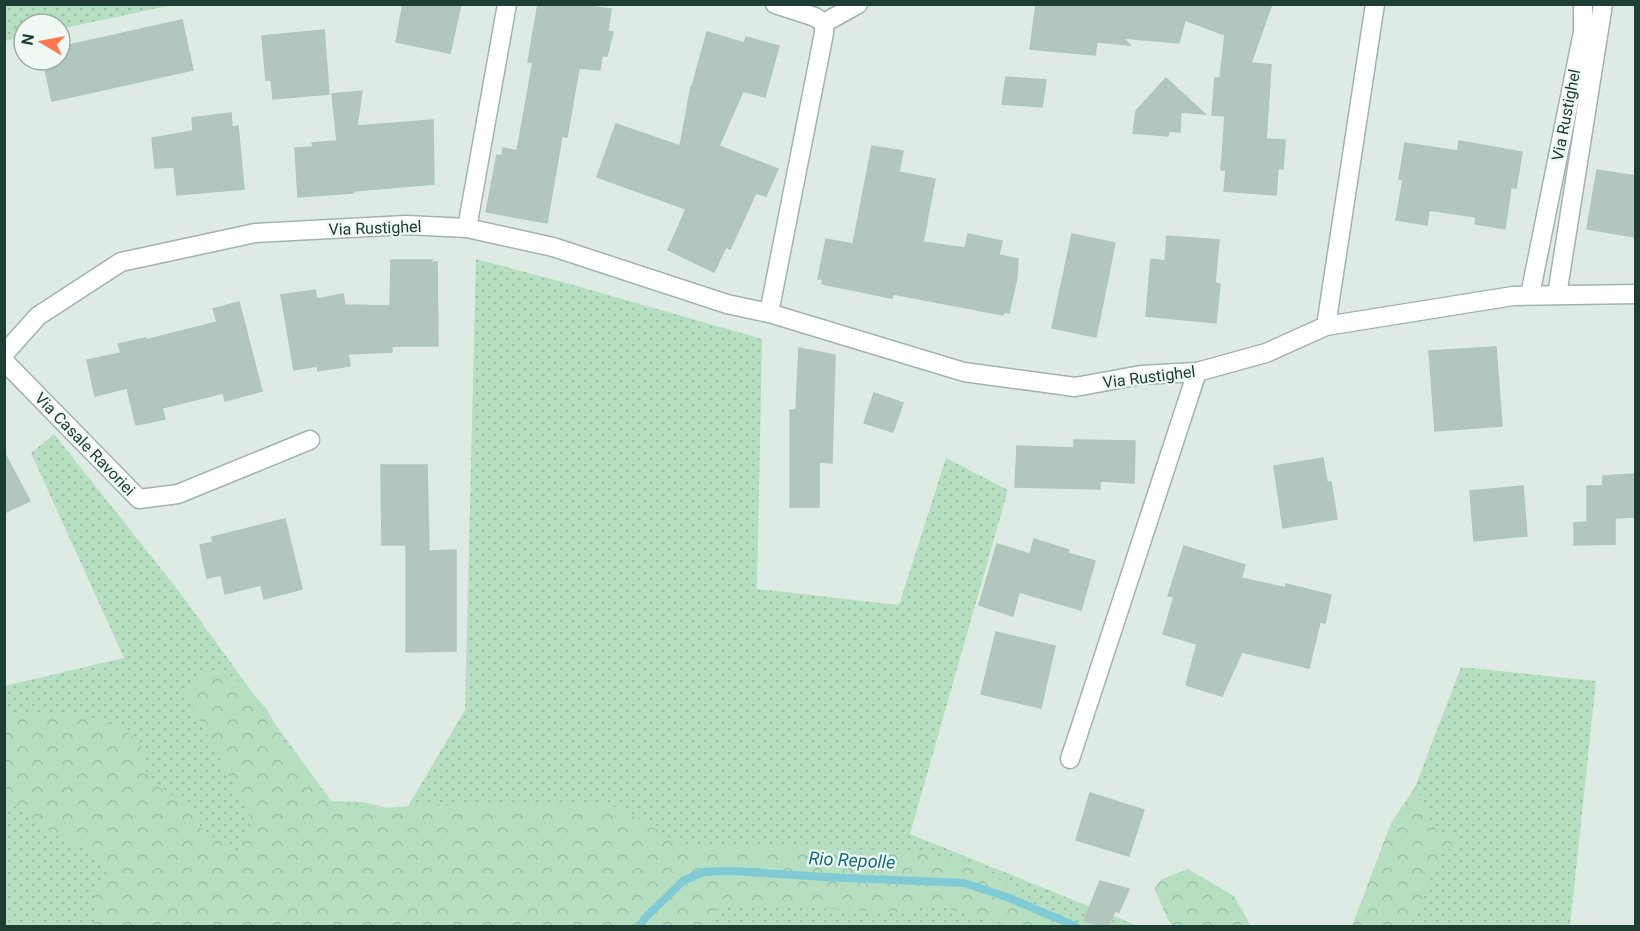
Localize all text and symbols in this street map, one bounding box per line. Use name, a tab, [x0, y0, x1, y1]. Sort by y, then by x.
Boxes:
north arrow	[12, 12, 72, 72]
text: N	[17, 32, 38, 47]
street label: Via Rustighel	[1548, 68, 1584, 162]
street label: Via Rustighel	[328, 217, 422, 239]
street label: Via Rustighel	[1102, 362, 1196, 392]
street label: Via Casale Ravoriei	[31, 388, 139, 500]
water label: Rio Repolle	[808, 847, 896, 873]

